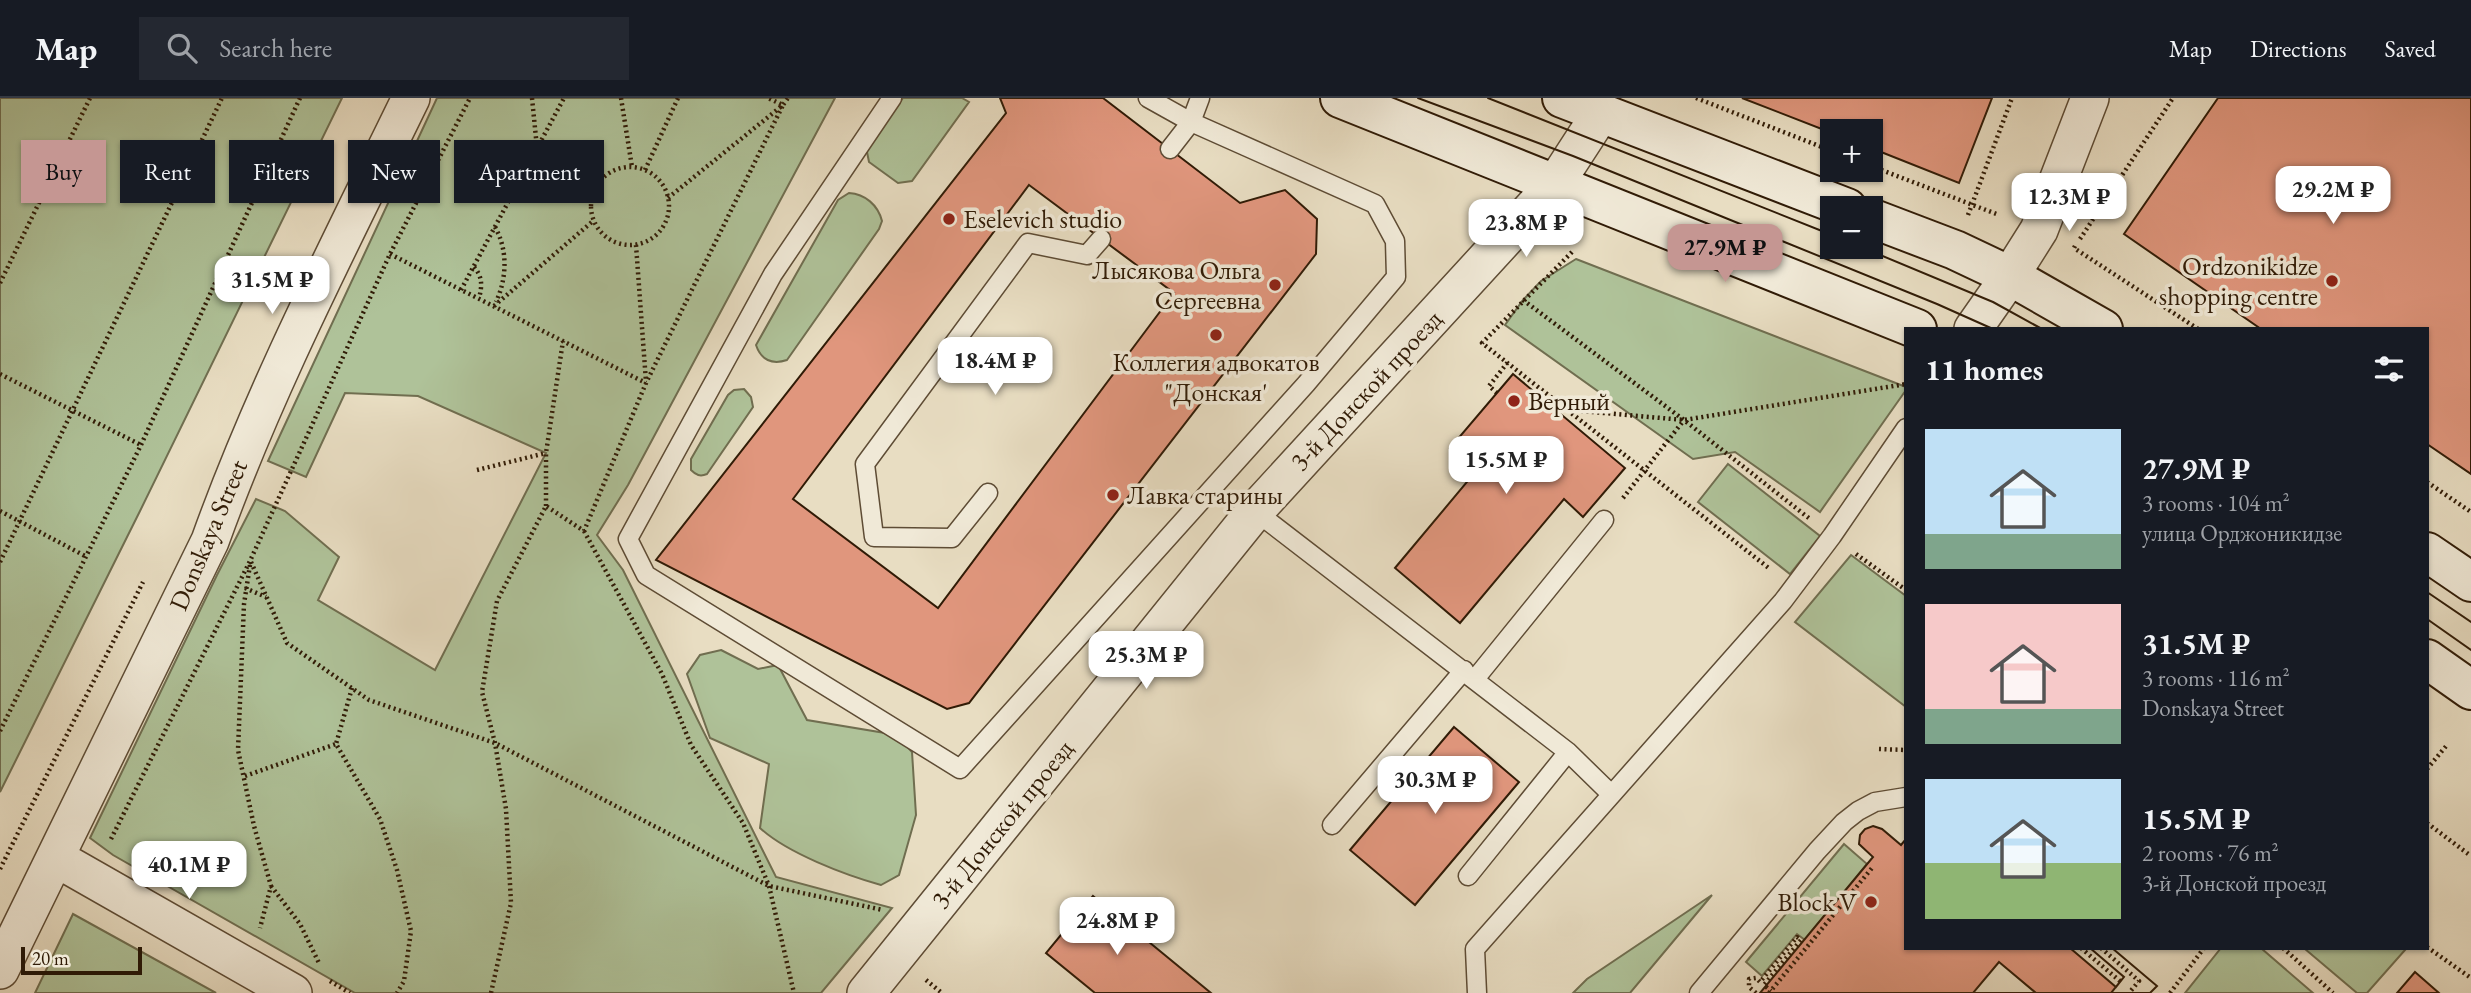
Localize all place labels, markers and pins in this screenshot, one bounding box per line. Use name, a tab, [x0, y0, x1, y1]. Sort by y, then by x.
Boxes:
pin: 29.2M ₽	[2268, 166, 2398, 226]
pin: 12.3M ₽	[2004, 174, 2134, 233]
pin: 23.8M ₽	[1461, 200, 1591, 259]
place label: Eselevich studio	[963, 202, 1122, 236]
marker: Eselevich studio	[941, 211, 957, 227]
pin: 27.9M ₽	[1660, 225, 1790, 284]
place label: Ordzonikidze shopping centre	[2159, 249, 2318, 313]
place label: Лысякова Ольга Сергеевна	[1092, 253, 1262, 317]
pin: 31.5M ₽	[207, 256, 337, 316]
marker: Ordzonikidze shopping centre	[2324, 273, 2340, 289]
marker: Лысякова Ольга Сергеевна	[1267, 277, 1283, 293]
marker: Коллегия адвокатов "Донская'	[1208, 327, 1224, 343]
pin: 18.4M ₽	[930, 338, 1060, 397]
place label: Коллегия адвокатов "Донская'	[1113, 345, 1319, 409]
place label: Верный	[1528, 384, 1610, 418]
marker: Верный	[1506, 393, 1522, 409]
pin: 15.5M ₽	[1441, 436, 1571, 496]
place label: Лавка старины	[1127, 478, 1283, 512]
marker: Лавка старины	[1105, 487, 1121, 503]
pin: 25.3M ₽	[1081, 632, 1211, 691]
pin: 30.3M ₽	[1370, 756, 1500, 816]
pin: 40.1M ₽	[124, 842, 254, 901]
place label: Block V	[1777, 885, 1858, 919]
marker: Block V	[1863, 894, 1879, 910]
pin: 24.8M ₽	[1052, 898, 1182, 957]

